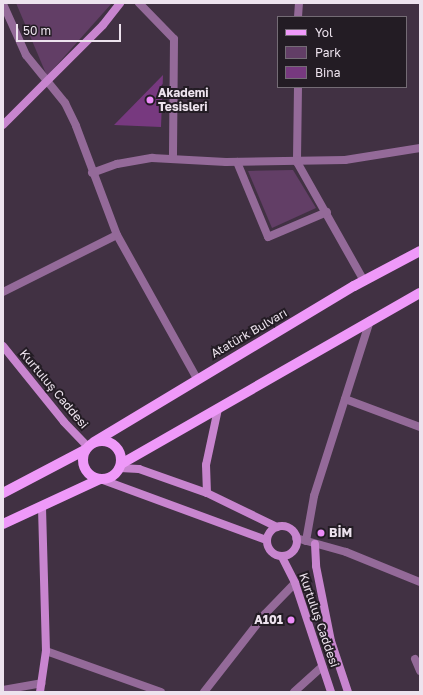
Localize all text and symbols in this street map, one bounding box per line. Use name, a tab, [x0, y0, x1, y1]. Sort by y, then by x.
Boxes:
scale bar	[18, 16, 123, 42]
legend	[277, 16, 407, 88]
text: 50 m	[23, 23, 51, 38]
text: Yol	[315, 25, 333, 40]
text: Park	[315, 45, 341, 60]
text: Bina	[315, 65, 340, 80]
place label: Akademi Tesisleri	[158, 86, 209, 114]
marker: Akademi Tesisleri	[145, 95, 155, 105]
street label: Atatürk Bulvarı	[208, 305, 290, 361]
street label: Kurtuluş Caddesi	[17, 346, 91, 432]
place label: BİM	[329, 526, 352, 540]
marker: BİM	[316, 528, 326, 538]
street label: Kurtuluş Caddesi	[296, 571, 342, 669]
place label: A101	[254, 613, 283, 627]
marker: A101	[286, 615, 296, 625]

